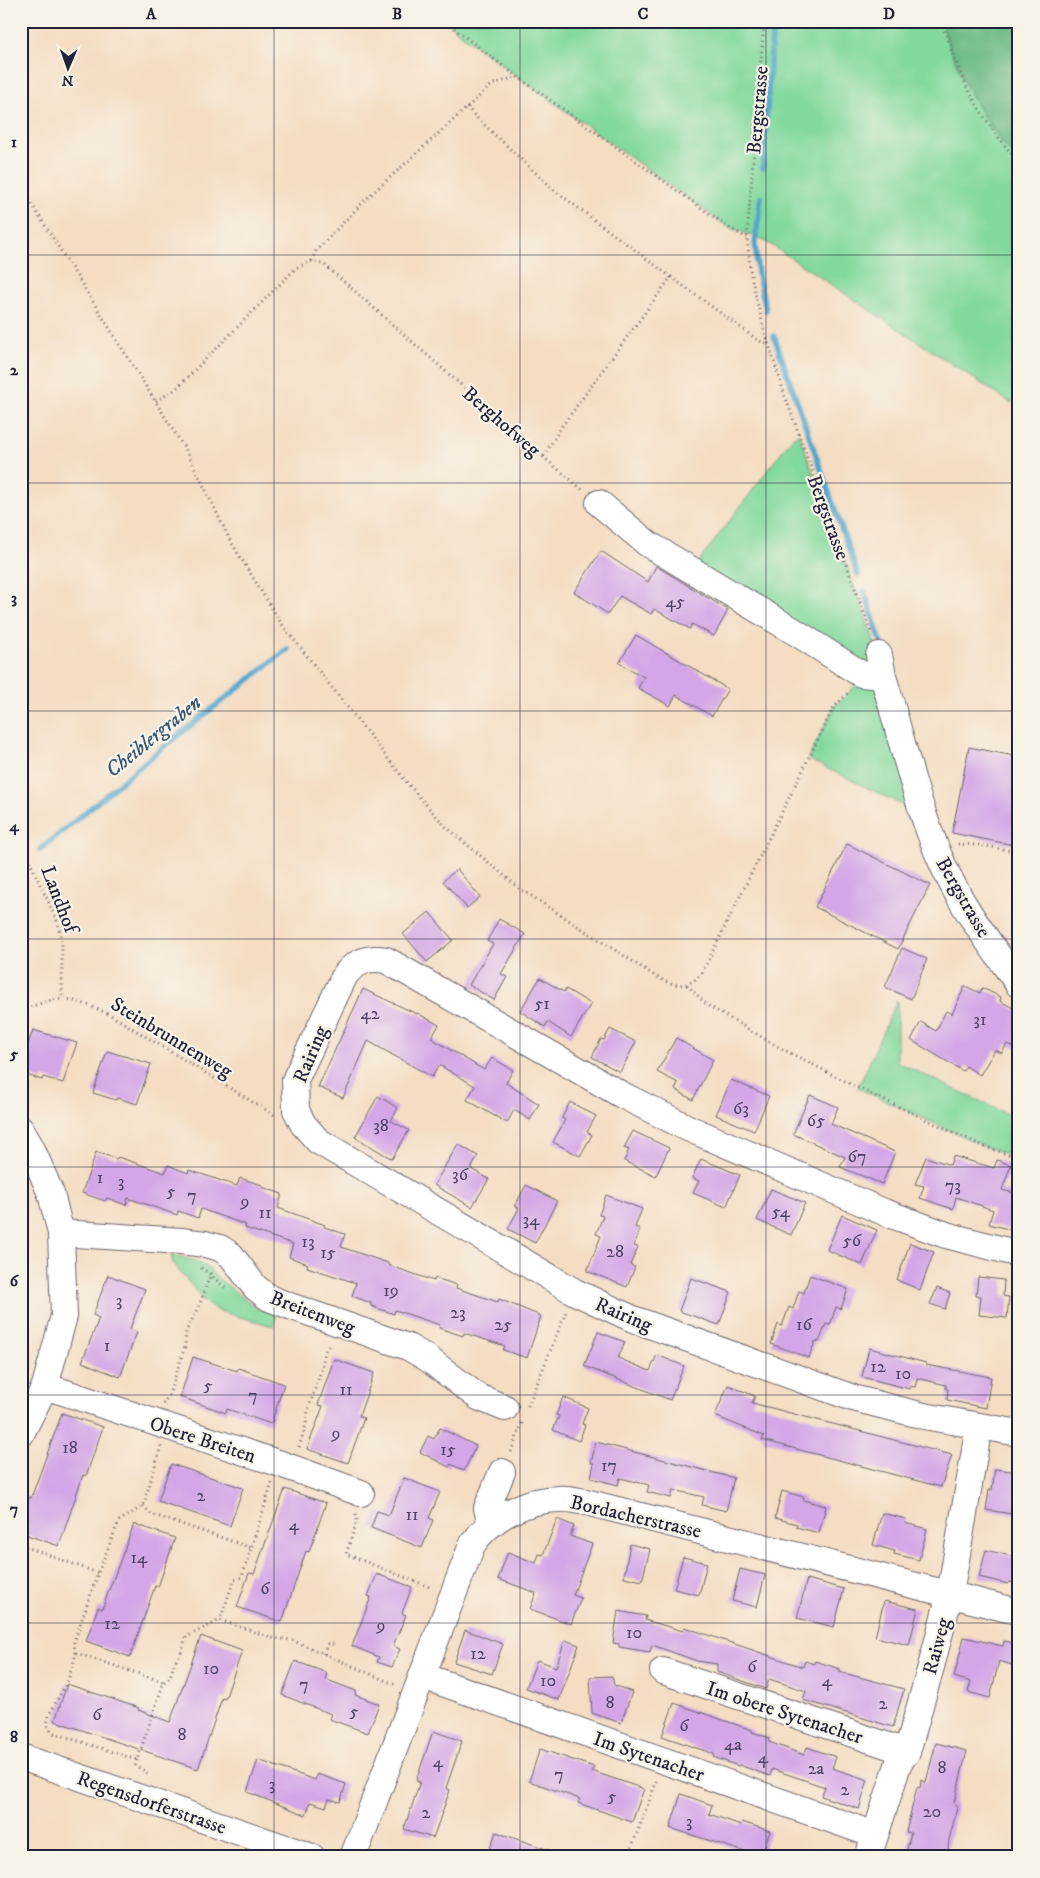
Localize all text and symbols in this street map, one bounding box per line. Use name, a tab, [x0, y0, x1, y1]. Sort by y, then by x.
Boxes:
text: A	[145, 4, 157, 24]
text: B	[392, 4, 402, 24]
text: C	[638, 4, 648, 24]
text: D	[883, 4, 895, 24]
north arrow	[42, 42, 92, 92]
street label: Bergstrasse	[742, 65, 775, 155]
text: N	[61, 71, 74, 89]
text: 1	[11, 132, 17, 152]
text: 2	[10, 360, 19, 380]
street label: Berghofweg	[457, 381, 545, 463]
street label: Bergstrasse	[801, 472, 855, 564]
text: 3	[11, 588, 17, 608]
house number: 45	[665, 591, 685, 613]
water label: Cheiblergraben	[100, 690, 207, 783]
text: 4	[8, 816, 19, 836]
street label: Bergstrasse	[930, 853, 996, 942]
street label: Landhof	[34, 862, 84, 940]
street label: Steinbrunnenweg	[106, 992, 237, 1085]
house number: 51	[534, 993, 550, 1015]
house number: 42	[360, 1003, 380, 1025]
house number: 31	[973, 1009, 987, 1031]
street label: Rairing	[288, 1022, 335, 1087]
text: 5	[9, 1044, 18, 1064]
house number: 63	[733, 1098, 749, 1120]
house number: 65	[807, 1110, 825, 1132]
house number: 38	[373, 1115, 389, 1137]
house number: 67	[848, 1146, 866, 1168]
house number: 36	[452, 1164, 469, 1186]
house number: 1	[97, 1167, 103, 1189]
house number: 3	[118, 1171, 124, 1193]
house number: 73	[945, 1175, 961, 1197]
house number: 5	[167, 1181, 176, 1203]
house number: 7	[187, 1185, 197, 1207]
house number: 9	[240, 1191, 249, 1213]
house number: 54	[772, 1201, 791, 1223]
house number: 11	[258, 1202, 272, 1224]
house number: 34	[522, 1209, 540, 1231]
house number: 56	[843, 1230, 862, 1252]
house number: 13	[301, 1231, 315, 1253]
house number: 28	[606, 1241, 624, 1263]
house number: 15	[320, 1242, 336, 1264]
text: 6	[10, 1271, 20, 1291]
house number: 19	[383, 1280, 399, 1302]
street label: Breitenweg	[266, 1286, 359, 1341]
house number: 3	[116, 1290, 122, 1312]
street label: Rairing	[591, 1292, 656, 1339]
house number: 23	[450, 1302, 466, 1324]
house number: 25	[494, 1314, 512, 1336]
house number: 16	[796, 1314, 813, 1336]
house number: 1	[104, 1335, 110, 1357]
house number: 12	[870, 1356, 886, 1378]
house number: 10	[895, 1363, 911, 1385]
house number: 5	[204, 1375, 213, 1397]
house number: 11	[339, 1379, 353, 1401]
house number: 7	[248, 1385, 258, 1407]
street label: Obere Breiten	[146, 1411, 259, 1470]
house number: 9	[331, 1423, 340, 1445]
house number: 18	[62, 1437, 78, 1459]
house number: 15	[440, 1439, 456, 1461]
house number: 17	[601, 1455, 617, 1477]
house number: 2	[197, 1485, 206, 1507]
street label: Bordacherstrasse	[568, 1490, 704, 1545]
text: 7	[10, 1499, 18, 1519]
house number: 11	[405, 1504, 419, 1526]
house number: 4	[289, 1514, 300, 1536]
house number: 14	[131, 1547, 148, 1569]
house number: 6	[260, 1578, 270, 1600]
house number: 12	[104, 1613, 120, 1635]
house number: 9	[376, 1615, 385, 1637]
street label: Raiweg	[918, 1615, 957, 1678]
house number: 10	[626, 1622, 642, 1644]
house number: 12	[470, 1643, 486, 1665]
house number: 6	[747, 1656, 757, 1678]
house number: 10	[203, 1658, 219, 1680]
house number: 10	[540, 1670, 556, 1692]
house number: 4	[822, 1670, 833, 1692]
house number: 7	[299, 1674, 309, 1696]
street label: Im obere Sytenacher	[703, 1676, 866, 1751]
house number: 8	[605, 1692, 615, 1714]
house number: 2	[879, 1693, 888, 1715]
house number: 5	[350, 1701, 359, 1723]
house number: 6	[92, 1704, 102, 1726]
house number: 6	[679, 1715, 689, 1737]
house number: 8	[177, 1724, 187, 1746]
text: 8	[10, 1727, 18, 1747]
street label: Im Sytenacher	[590, 1727, 708, 1788]
house number: 4a	[724, 1734, 742, 1756]
house number: 4	[758, 1747, 769, 1769]
house number: 4	[433, 1751, 444, 1773]
house number: 8	[937, 1757, 947, 1779]
house number: 2a	[808, 1758, 825, 1780]
house number: 7	[554, 1764, 564, 1786]
street label: Regensdorferstrasse	[73, 1766, 230, 1841]
house number: 3	[269, 1774, 275, 1796]
house number: 2	[841, 1779, 850, 1801]
house number: 5	[608, 1786, 617, 1808]
house number: 20	[923, 1801, 941, 1823]
house number: 2	[422, 1802, 431, 1824]
house number: 3	[686, 1811, 692, 1833]

